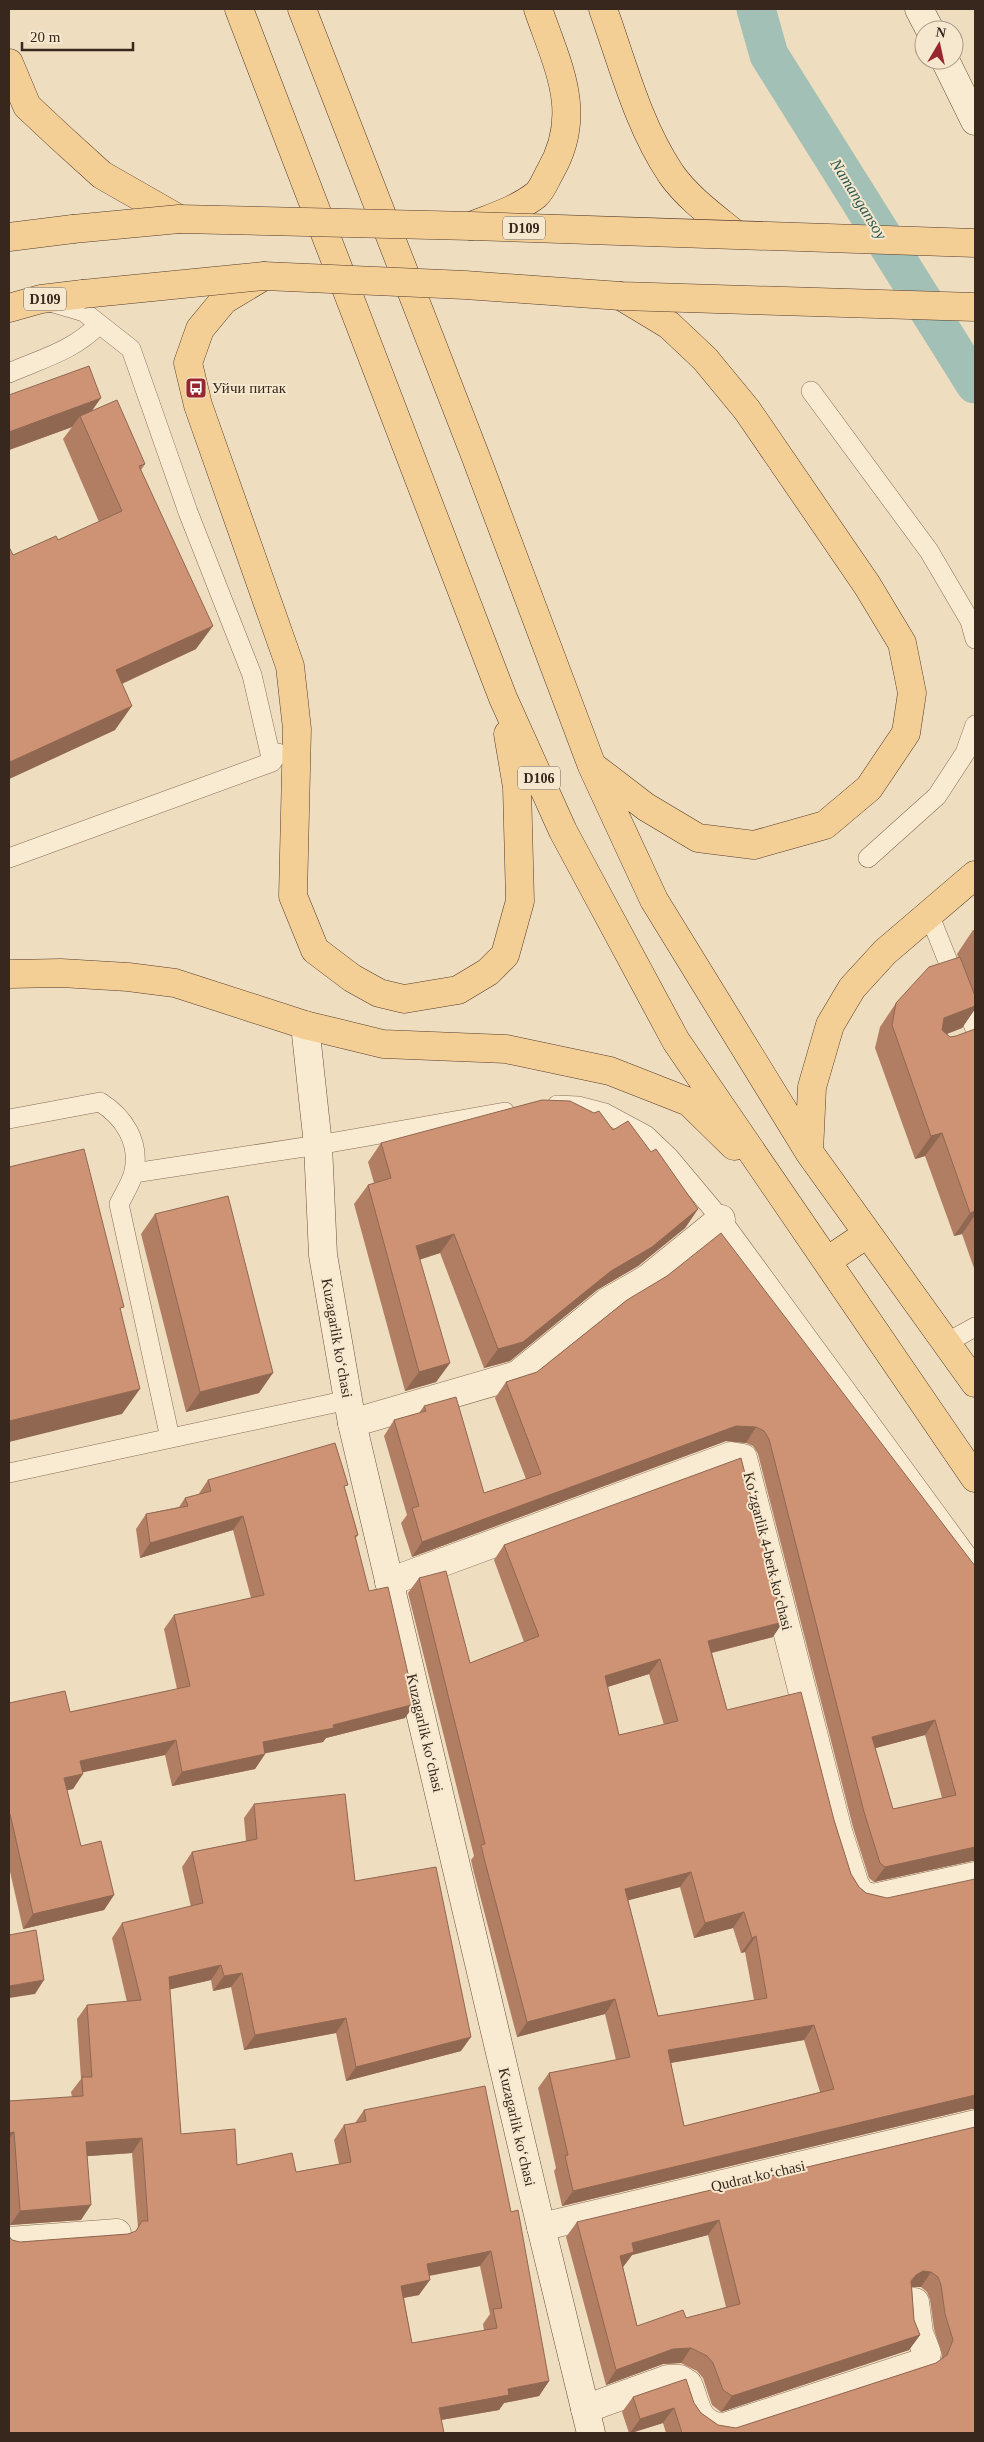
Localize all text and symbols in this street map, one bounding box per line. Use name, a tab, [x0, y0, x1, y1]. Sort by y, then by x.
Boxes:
scale bar	[22, 20, 134, 52]
north arrow	[914, 20, 964, 70]
text: N	[935, 24, 947, 41]
text: 20 m	[30, 29, 61, 45]
water label: Namangansoy	[826, 155, 891, 244]
road number: D109	[503, 217, 545, 240]
road number: D109	[24, 288, 66, 310]
bus stop icon: Уйчи питак	[184, 376, 208, 400]
place label: Уйчи питак	[212, 380, 287, 396]
road number: D106	[518, 766, 560, 790]
street label: Kuzagarlik koʻchasi	[319, 1277, 355, 1399]
street label: Koʻzgarlik 4-berk koʻchasi	[741, 1470, 795, 1632]
street label: Kuzagarlik koʻchasi	[404, 1672, 446, 1794]
street label: Kuzagarlik koʻchasi	[496, 2066, 538, 2188]
street label: Qudrat koʻchasi	[709, 2157, 807, 2195]

